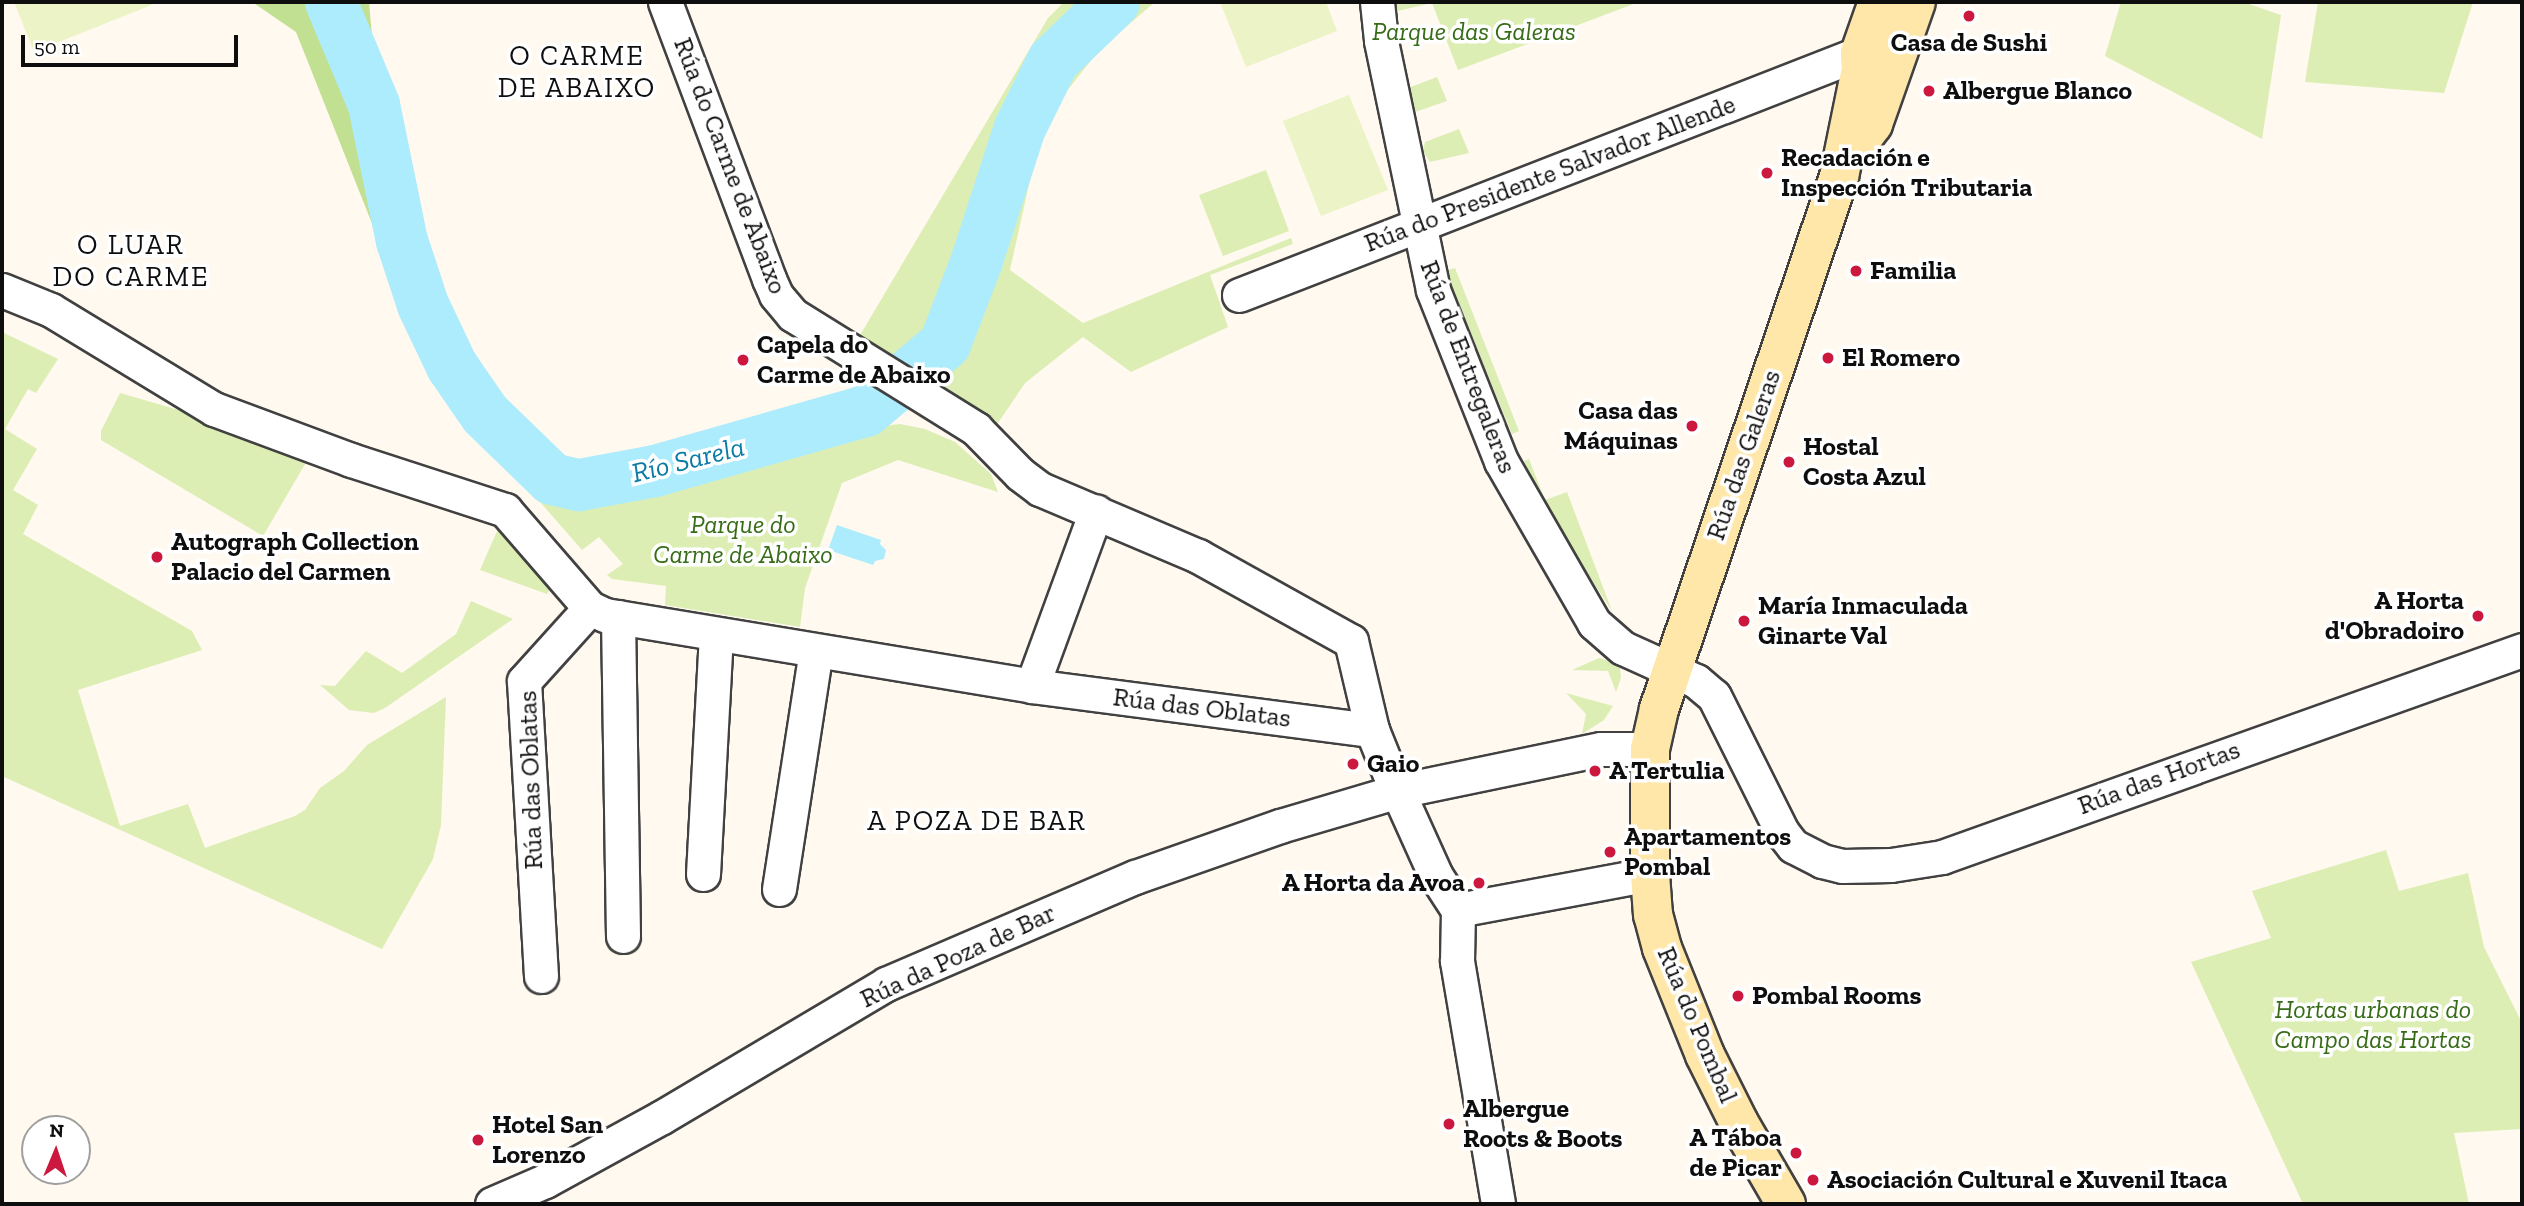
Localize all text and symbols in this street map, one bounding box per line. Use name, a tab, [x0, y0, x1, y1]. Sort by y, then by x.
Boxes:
marker: Casa de Sushi	[1961, 8, 1977, 24]
park label: Parque das Galeras	[1372, 16, 1576, 48]
scale bar	[24, 21, 242, 65]
place label: Casa de Sushi	[1891, 27, 2047, 59]
street label: Rúa do Carme de Abaixo	[667, 33, 793, 299]
text: 50 m	[34, 34, 80, 59]
district label: O CARME DE ABAIXO	[499, 39, 655, 105]
place label: Albergue Blanco	[1943, 75, 2132, 107]
marker: Albergue Blanco	[1921, 83, 1937, 99]
street label: Rúa do Presidente Salvador Allende	[1360, 88, 1740, 260]
place label: Recadación e Inspección Tributaria	[1781, 142, 2032, 204]
marker: Recadación e Inspección Tributaria	[1759, 165, 1775, 181]
district label: O LUAR DO CARME	[53, 228, 209, 294]
place label: Familia	[1870, 255, 1957, 287]
street label: Rúa de Entregaleras	[1413, 256, 1523, 478]
marker: Familia	[1848, 263, 1864, 279]
place label: Capela do Carme de Abaixo	[757, 329, 951, 390]
place label: El Romero	[1842, 342, 1960, 374]
marker: El Romero	[1820, 350, 1836, 366]
marker: Capela do Carme de Abaixo	[735, 352, 751, 368]
street label: Rúa das Galeras	[1700, 366, 1788, 544]
place label: Casa das Máquinas	[1564, 395, 1678, 457]
marker: Casa das Máquinas	[1684, 418, 1700, 434]
water label: Río Sarela	[628, 430, 748, 490]
place label: Hostal Costa Azul	[1803, 431, 1927, 492]
marker: Hostal Costa Azul	[1781, 454, 1797, 470]
park label: Parque do Carme de Abaixo	[653, 509, 833, 570]
place label: Autograph Collection Palacio del Carmen	[171, 526, 419, 588]
marker: Autograph Collection Palacio del Carmen	[149, 549, 165, 565]
place label: A Horta d'Obradoiro	[2325, 585, 2464, 646]
place label: María Inmaculada Ginarte Val	[1758, 590, 1968, 652]
marker: A Horta d'Obradoiro	[2470, 608, 2486, 624]
marker: María Inmaculada Ginarte Val	[1736, 613, 1752, 629]
street label: Rúa das Oblatas	[1111, 682, 1293, 734]
street label: Rúa das Oblatas	[512, 690, 550, 870]
street label: Rúa das Hortas	[2074, 734, 2244, 822]
place label: Gaio	[1367, 748, 1419, 780]
place label: A Tertulia	[1609, 755, 1725, 787]
marker: Gaio	[1345, 756, 1361, 772]
marker: A Tertulia	[1587, 763, 1603, 779]
district label: A POZA DE BAR	[868, 804, 1086, 838]
place label: Apartamentos Pombal	[1624, 821, 1791, 882]
marker: Apartamentos Pombal	[1602, 844, 1618, 860]
place label: A Horta da Avoa	[1280, 867, 1465, 899]
marker: A Horta da Avoa	[1471, 875, 1487, 891]
street label: Rúa da Poza de Bar	[856, 897, 1060, 1015]
street label: Rúa do Pombal	[1650, 942, 1744, 1108]
place label: Pombal Rooms	[1752, 980, 1922, 1012]
marker: Pombal Rooms	[1730, 988, 1746, 1004]
park label: Hortas urbanas do Campo das Hortas	[2274, 994, 2472, 1056]
place label: Albergue Roots & Boots	[1463, 1093, 1623, 1154]
place label: Hotel San Lorenzo	[492, 1109, 603, 1170]
north arrow	[21, 1115, 91, 1185]
marker: Albergue Roots & Boots	[1441, 1116, 1457, 1132]
text: N	[49, 1119, 64, 1142]
place label: A Táboa de Picar	[1688, 1122, 1782, 1184]
marker: Hotel San Lorenzo	[470, 1132, 486, 1148]
marker: A Táboa de Picar	[1788, 1145, 1804, 1161]
place label: Asociación Cultural e Xuvenil Itaca	[1827, 1164, 2227, 1196]
marker: Asociación Cultural e Xuvenil Itaca	[1805, 1172, 1821, 1188]

